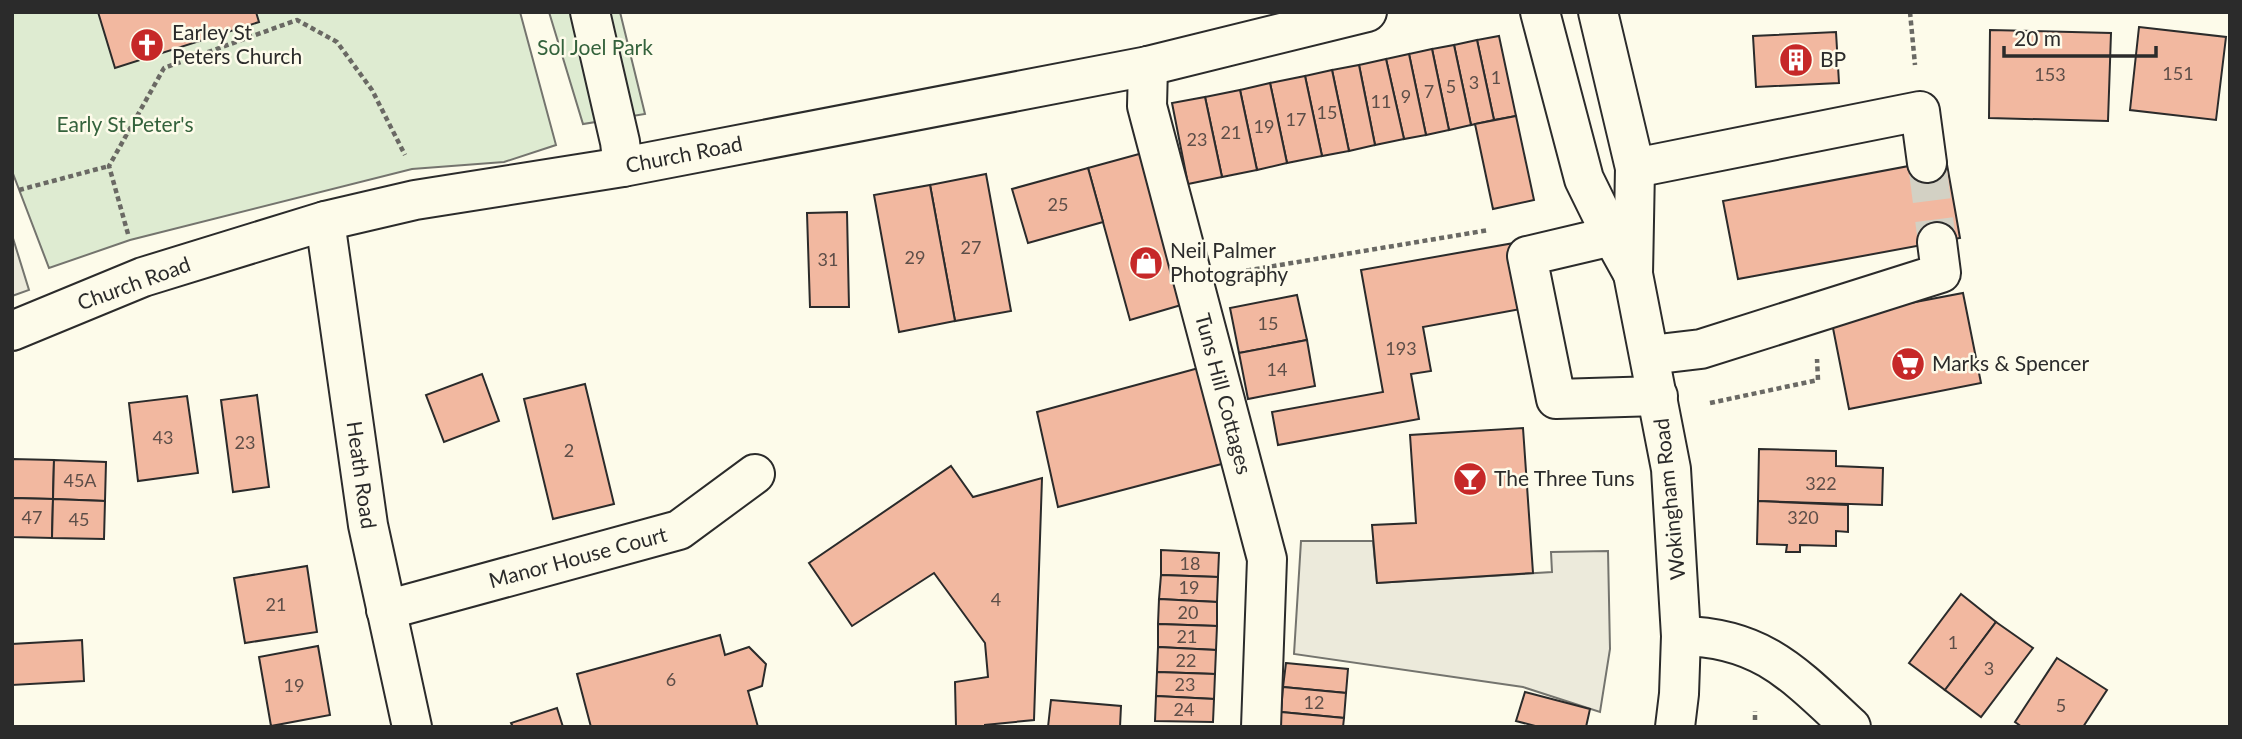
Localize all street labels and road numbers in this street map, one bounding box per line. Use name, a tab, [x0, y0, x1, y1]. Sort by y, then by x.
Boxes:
street label: Church Road	[623, 130, 744, 177]
street label: Church Road	[74, 251, 193, 315]
street label: Tuns Hill Cottages	[1191, 310, 1258, 477]
street label: Wokingham Road	[1648, 417, 1689, 581]
street label: Heath Road	[343, 419, 382, 530]
street label: Manor House Court	[486, 521, 670, 592]

